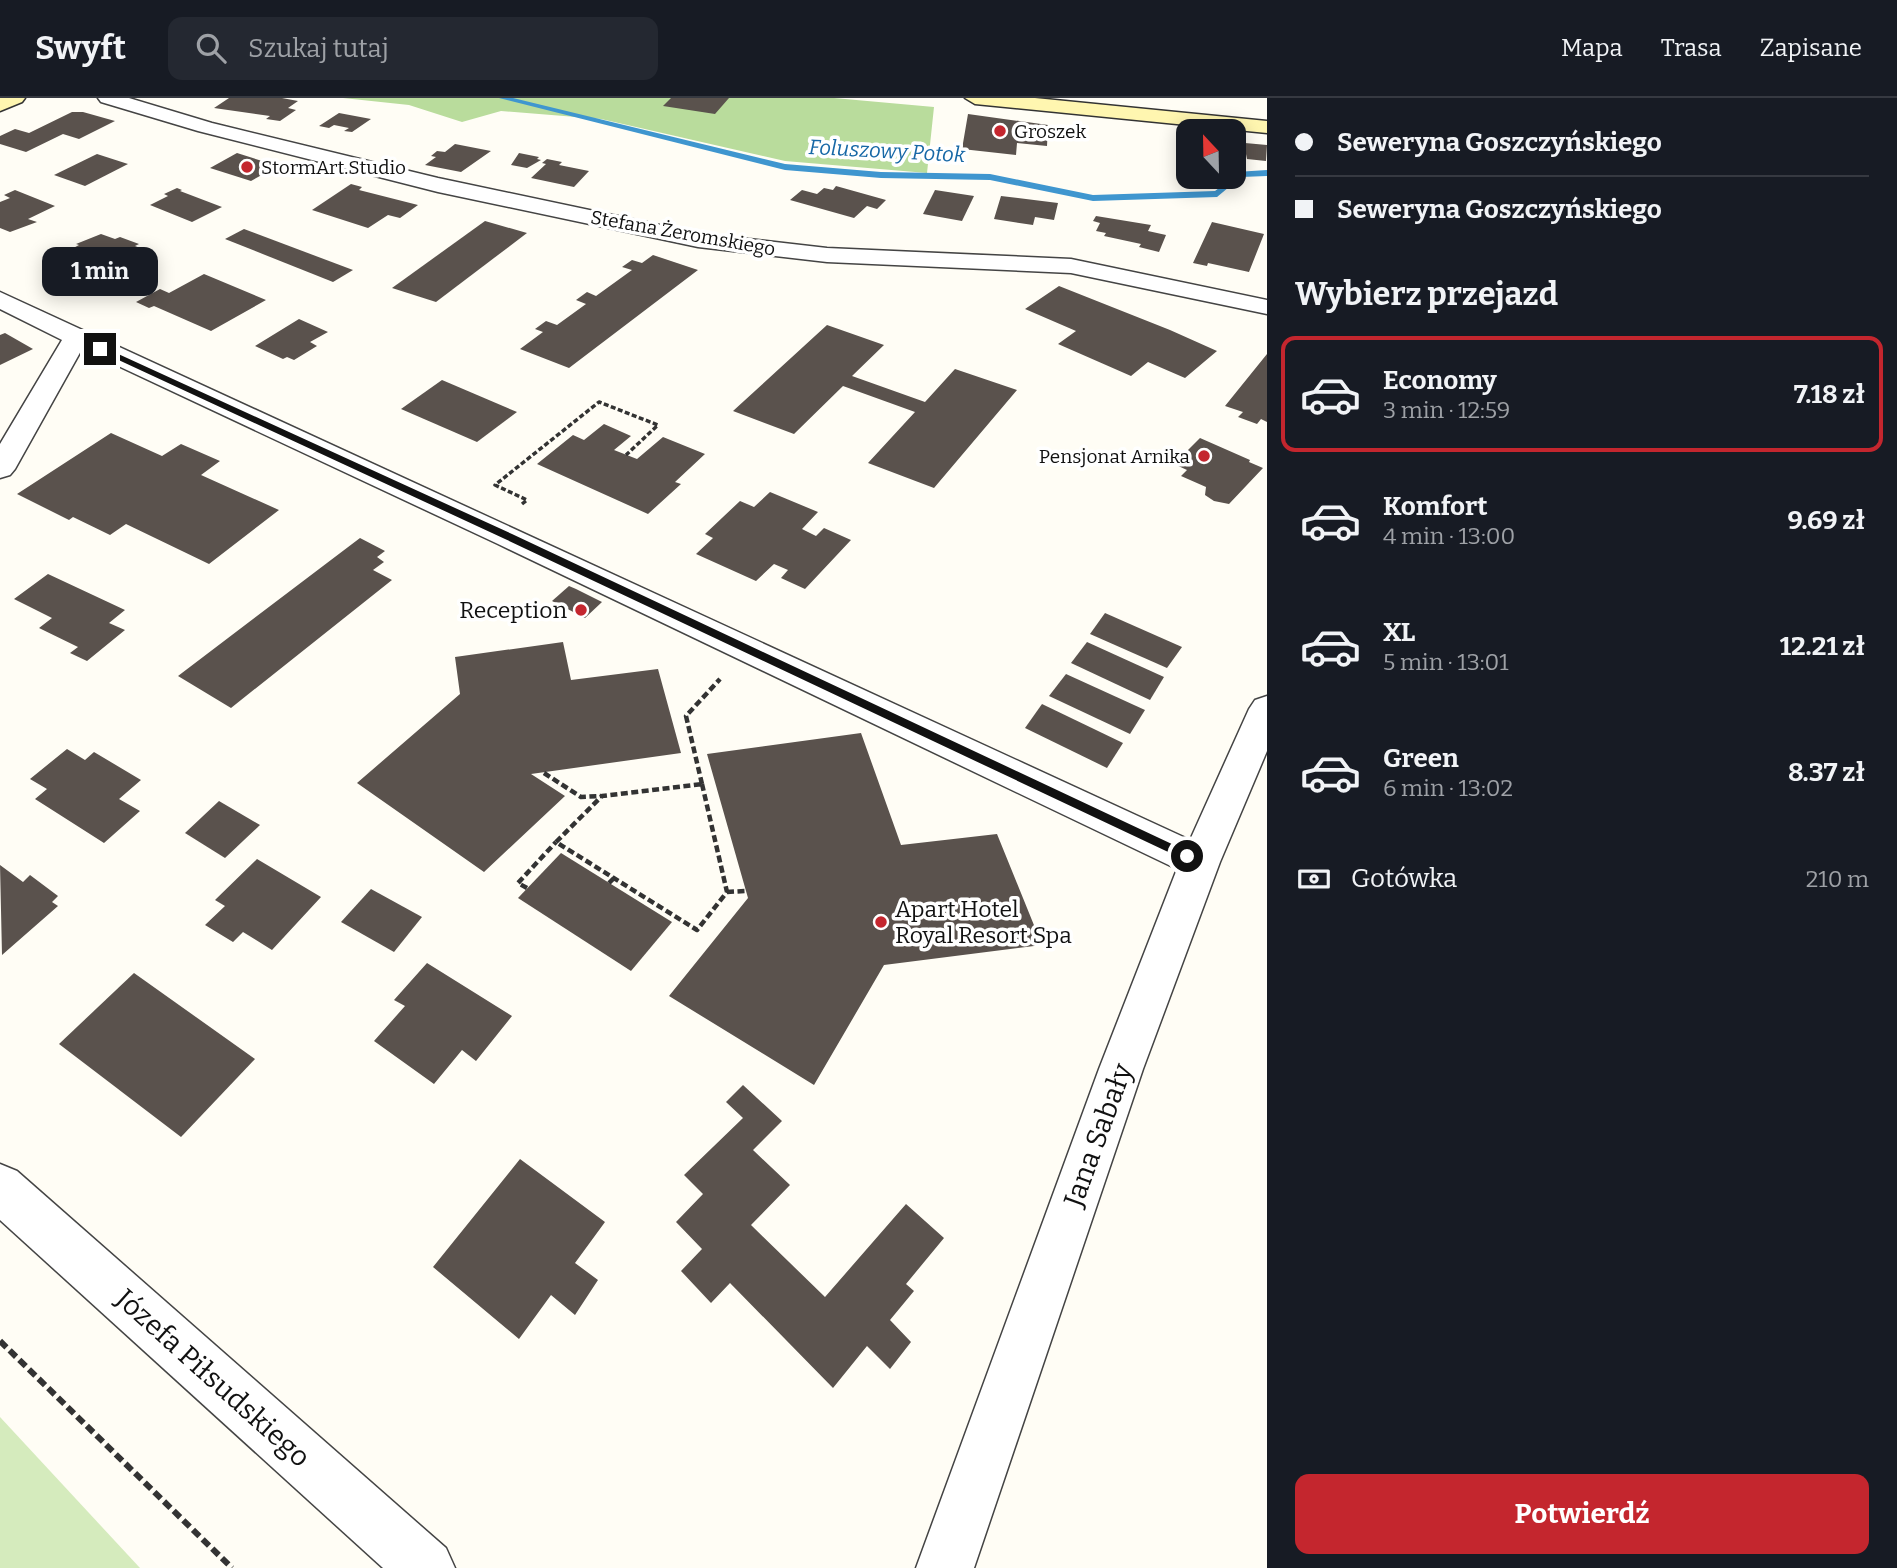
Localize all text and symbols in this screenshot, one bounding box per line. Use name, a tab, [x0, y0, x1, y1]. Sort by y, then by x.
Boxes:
search box	[168, 17, 658, 80]
text: Swyft	[35, 28, 126, 68]
icon: search	[192, 29, 230, 67]
text: Szukaj tutaj	[248, 33, 389, 64]
text: Mapa	[1561, 34, 1623, 62]
text: Trasa	[1661, 34, 1722, 62]
text: Zapisane	[1760, 34, 1862, 62]
north arrow	[1176, 119, 1246, 189]
map controls	[1176, 119, 1246, 189]
place label: Groszek	[1014, 120, 1087, 143]
marker: Groszek	[992, 123, 1008, 139]
text: Seweryna Goszczyńskiego	[1337, 127, 1662, 158]
water label: Foluszowy Potok	[808, 134, 967, 168]
place label: StormArt.Studio	[261, 156, 406, 179]
marker: StormArt.Studio	[239, 159, 255, 175]
text: Seweryna Goszczyńskiego	[1337, 194, 1662, 225]
street label: Stefana Żeromskiego	[589, 205, 777, 261]
callout: 1 min	[42, 247, 158, 296]
text: 1 min	[71, 257, 129, 285]
text: Wybierz przejazd	[1295, 275, 1558, 313]
route end	[84, 333, 116, 365]
icon: car	[1299, 363, 1362, 426]
text: Economy	[1383, 365, 1497, 396]
text: 7.18 zł	[1794, 379, 1865, 410]
text: 3 min · 12:59	[1383, 396, 1510, 424]
place label: Pensjonat Arnika	[1039, 445, 1191, 468]
marker: Pensjonat Arnika	[1196, 448, 1212, 464]
icon: car	[1299, 489, 1362, 552]
text: Komfort	[1383, 491, 1488, 522]
text: 9.69 zł	[1787, 505, 1865, 536]
text: 4 min · 13:00	[1383, 522, 1515, 550]
place label: Reception	[459, 596, 567, 624]
marker: Reception	[573, 602, 589, 618]
icon: car	[1299, 615, 1362, 678]
text: XL	[1383, 617, 1415, 648]
text: 12.21 zł	[1780, 631, 1865, 662]
text: 5 min · 13:01	[1383, 648, 1509, 676]
icon: car	[1299, 741, 1362, 804]
text: Green	[1383, 743, 1459, 774]
text: 8.37 zł	[1788, 757, 1865, 788]
text: 6 min · 13:02	[1383, 774, 1513, 802]
route start	[1171, 840, 1203, 872]
icon: cash	[1295, 860, 1333, 898]
text: Gotówka	[1351, 863, 1457, 894]
text: 210 m	[1806, 865, 1869, 893]
place label: Apart Hotel Royal Resort Spa	[895, 895, 1072, 949]
marker: Apart Hotel Royal Resort Spa	[873, 914, 889, 930]
street label: Jana Sabały	[1057, 1059, 1139, 1212]
street label: Józefa Piłsudskiego	[108, 1282, 317, 1474]
button: Potwierdź	[1295, 1474, 1869, 1554]

